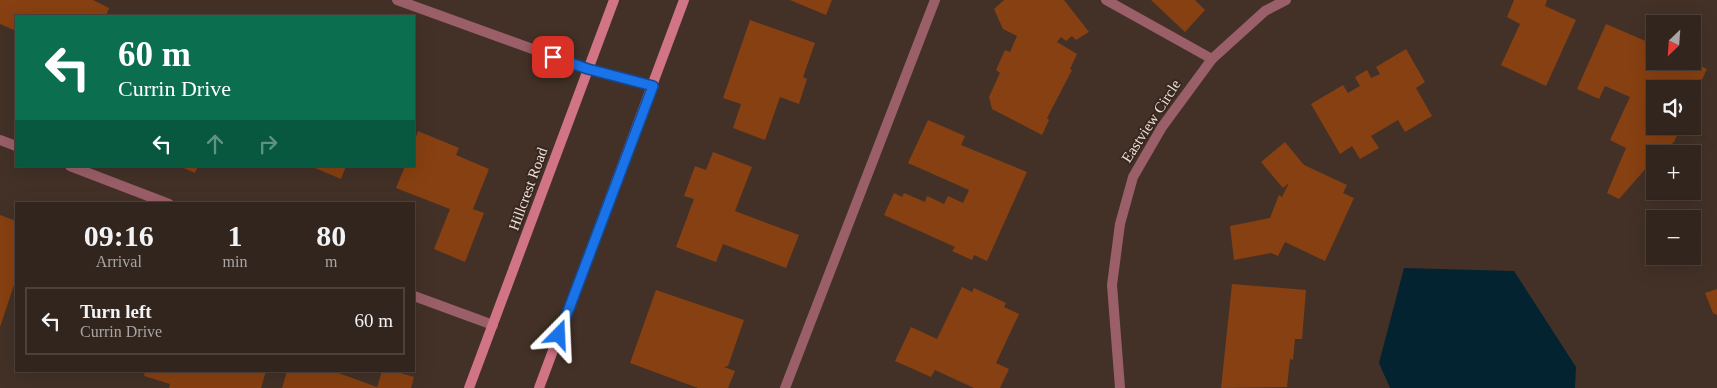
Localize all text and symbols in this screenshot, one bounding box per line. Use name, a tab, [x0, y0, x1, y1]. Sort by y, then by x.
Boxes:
north arrow	[1646, 15, 1701, 70]
map controls	[1646, 15, 1701, 265]
icon: left	[35, 35, 100, 100]
text: 60 m	[118, 35, 191, 74]
pin	[532, 36, 574, 78]
icon: arrive	[539, 43, 567, 71]
text: Currin Drive	[118, 76, 231, 101]
street label: Eastview Circle	[1118, 76, 1184, 165]
button: sound	[1646, 80, 1701, 135]
icon: left	[148, 130, 176, 158]
icon: ahead	[201, 130, 229, 158]
icon: right	[254, 130, 282, 158]
street label: Hillcrest Road	[506, 145, 551, 233]
button: +	[1646, 145, 1701, 200]
button: −	[1646, 210, 1701, 265]
text: 09:16	[84, 219, 154, 252]
text: 1	[227, 219, 242, 252]
text: 80	[316, 219, 346, 252]
text: Arrival	[96, 253, 142, 270]
text: min	[223, 253, 247, 270]
text: m	[325, 253, 337, 270]
text: Turn left	[80, 301, 152, 322]
icon: left	[37, 307, 65, 335]
position arrow	[532, 308, 584, 360]
text: 60 m	[354, 310, 393, 331]
text: Currin Drive	[80, 323, 162, 340]

